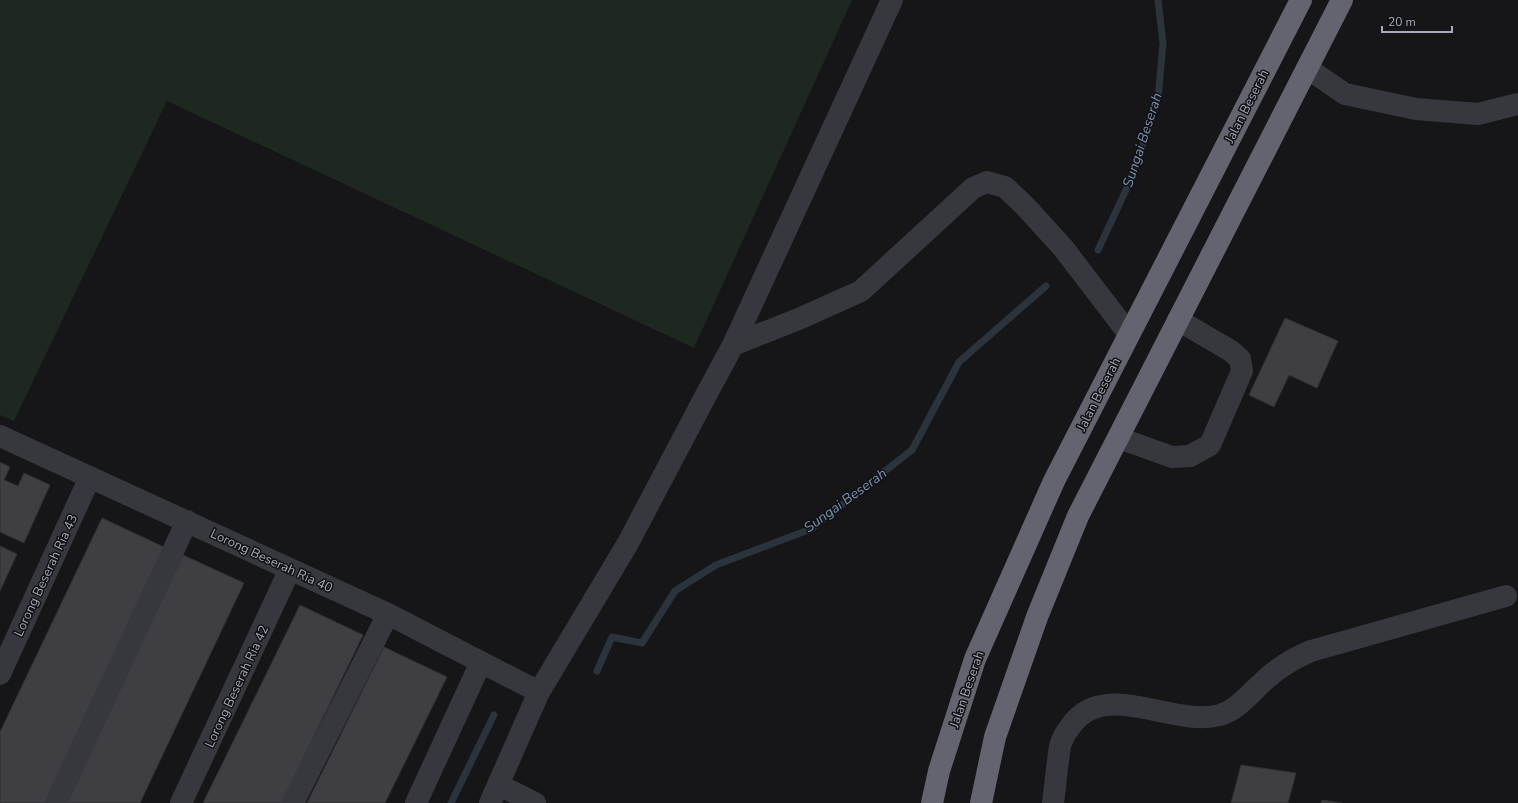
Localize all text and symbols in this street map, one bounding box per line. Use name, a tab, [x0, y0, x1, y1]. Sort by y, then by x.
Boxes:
scale bar	[1382, 8, 1452, 34]
text: 20 m	[1388, 14, 1416, 30]
street label: Jalan Beserah	[1220, 67, 1273, 147]
water label: Sungai Beserah	[1118, 90, 1167, 190]
street label: Jalan Beserah	[1072, 355, 1125, 435]
water label: Sungai Beserah	[800, 464, 891, 537]
street label: Lorong Beserah Ria 43	[10, 511, 82, 639]
street label: Lorong Beserah Ria 40	[208, 525, 336, 597]
street label: Lorong Beserah Ria 42	[201, 622, 273, 750]
street label: Jalan Beserah	[945, 648, 989, 731]

